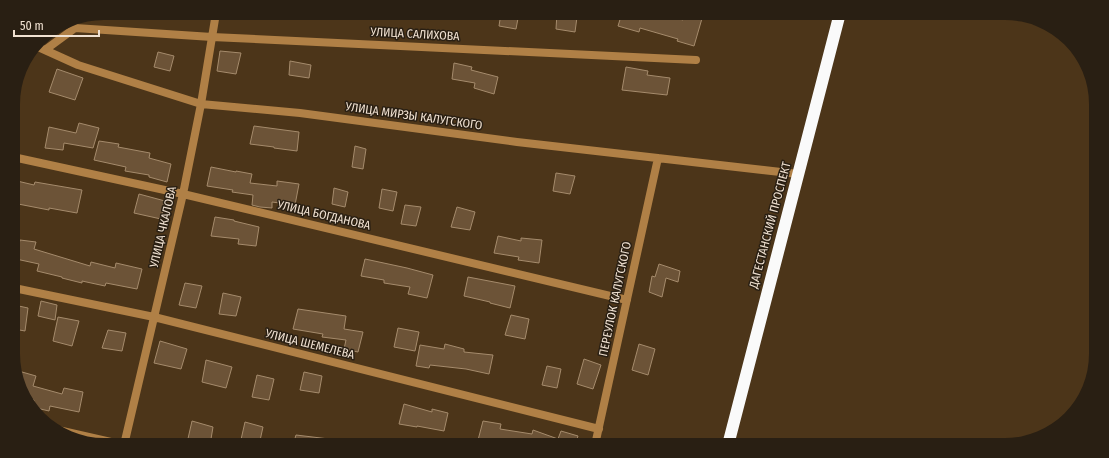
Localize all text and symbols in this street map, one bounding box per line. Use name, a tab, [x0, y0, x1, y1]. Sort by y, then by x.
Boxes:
scale bar	[14, 12, 99, 38]
text: 50 m	[20, 19, 44, 33]
street label: УЛИЦА САЛИХОВА	[369, 25, 461, 43]
street label: УЛИЦА МИРЗЫ КАЛУГСКОГО	[344, 99, 483, 133]
street label: ДАГЕСТАНСКИЙ ПРОСПЕКТ	[745, 160, 794, 291]
street label: УЛИЦА ЧКАЛОВА	[147, 184, 179, 270]
street label: УЛИЦА БОГДАНОВА	[275, 197, 373, 233]
street label: ПЕРЕУЛОК КАЛУГСКОГО	[596, 240, 634, 358]
street label: УЛИЦА ШЕМЕЛЕВА	[263, 326, 357, 362]

